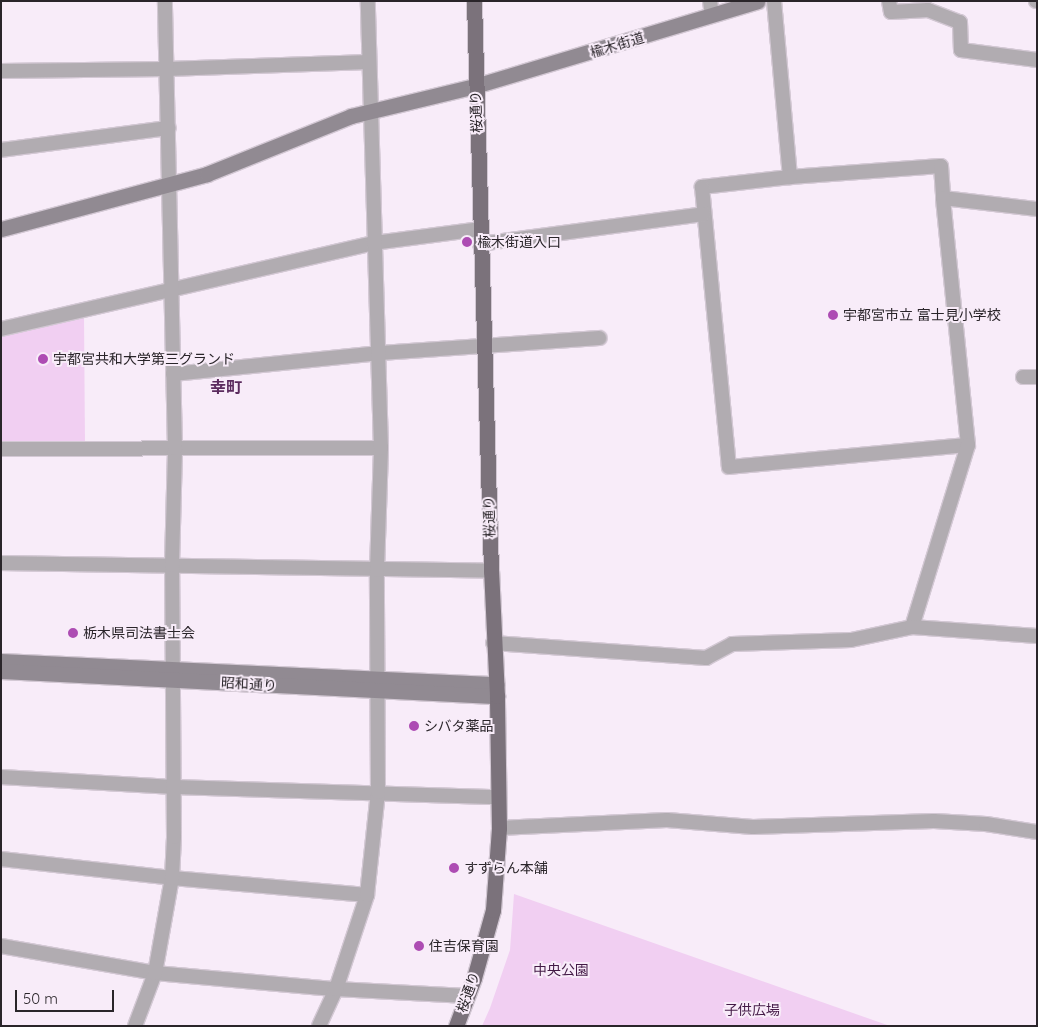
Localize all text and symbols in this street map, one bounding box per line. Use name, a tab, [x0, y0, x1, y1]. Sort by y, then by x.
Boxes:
street label: 楡木街道	[588, 29, 646, 61]
street label: 桜通り	[467, 91, 485, 133]
place label: 楡木街道入口	[477, 234, 561, 250]
marker: 楡木街道入口	[461, 236, 473, 248]
place label: 宇都宮市立 富士見小学校	[843, 307, 1001, 323]
marker: 宇都宮市立 富士見小学校	[827, 309, 839, 321]
place label: 宇都宮共和大学第三グランド	[53, 351, 235, 367]
marker: 宇都宮共和大学第三グランド	[37, 353, 49, 365]
district label: 幸町	[210, 377, 242, 397]
street label: 桜通り	[480, 496, 498, 538]
place label: 栃木県司法書士会	[83, 625, 195, 641]
marker: 栃木県司法書士会	[67, 627, 79, 639]
street label: 昭和通り	[221, 674, 277, 694]
place label: シバタ薬品	[424, 718, 494, 734]
marker: シバタ薬品	[408, 720, 420, 732]
place label: すずらん本舗	[464, 860, 548, 876]
marker: すずらん本舗	[448, 862, 460, 874]
place label: 住吉保育園	[429, 938, 499, 954]
marker: 住吉保育園	[413, 940, 425, 952]
park label: 中央公園	[533, 962, 589, 978]
street label: 桜通り	[453, 969, 483, 1015]
scale bar	[18, 980, 116, 1012]
text: 50 m	[23, 989, 58, 1008]
park label: 子供広場	[724, 1002, 780, 1018]

